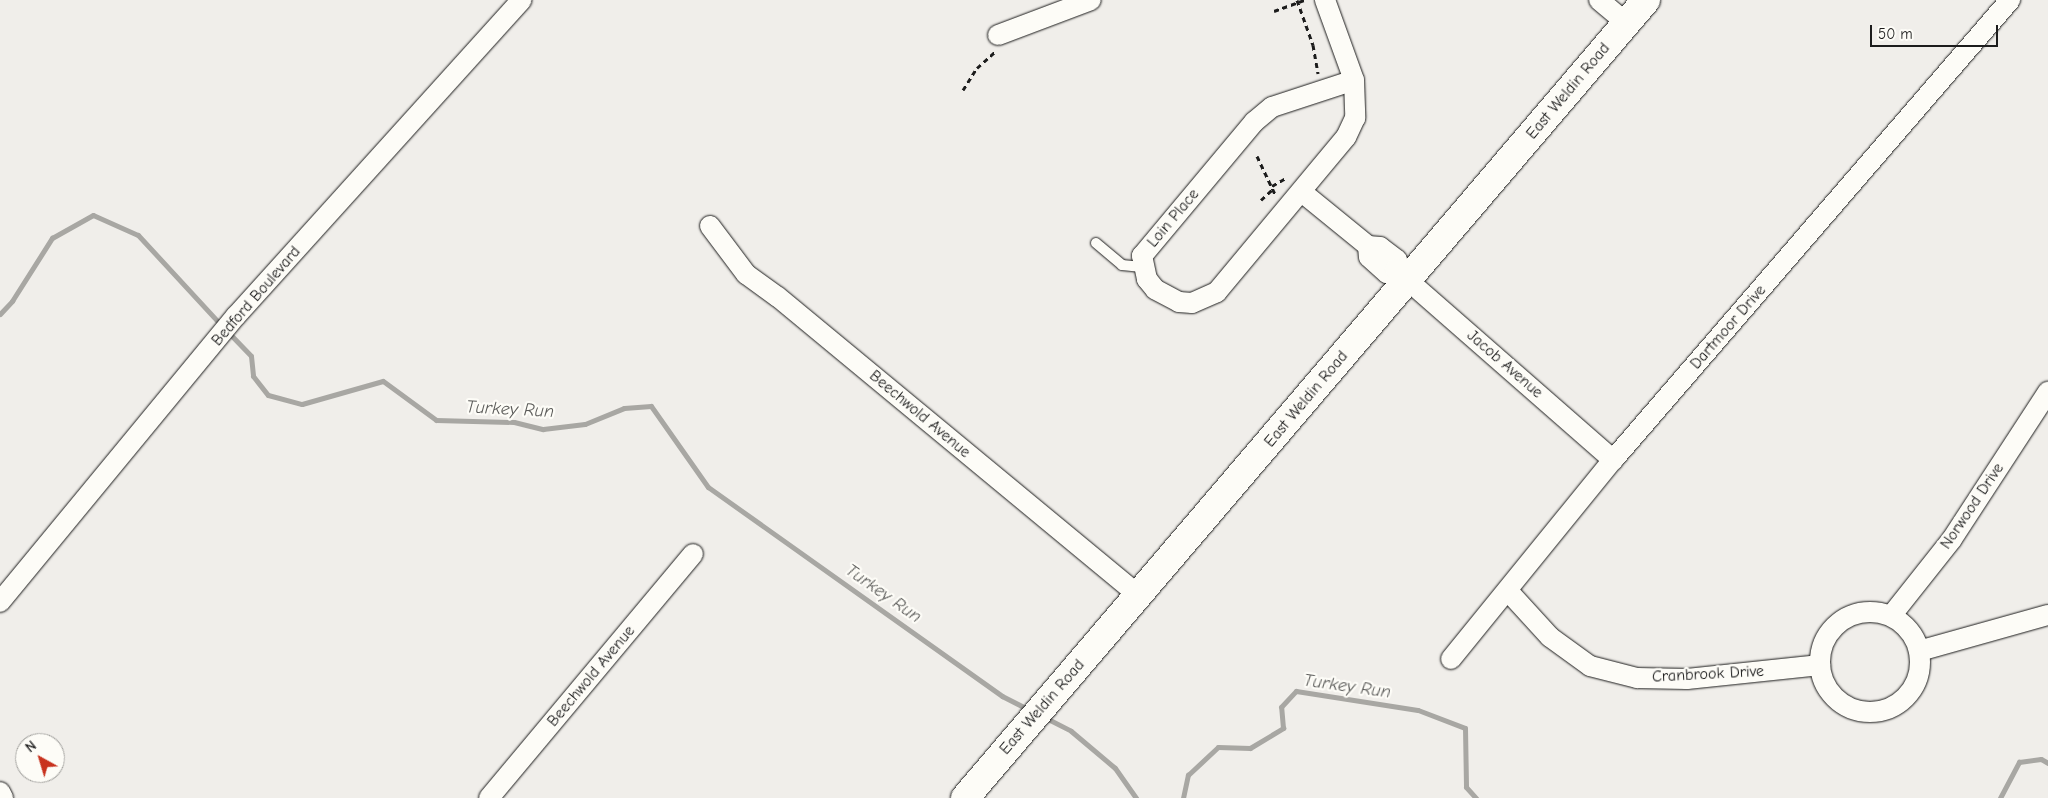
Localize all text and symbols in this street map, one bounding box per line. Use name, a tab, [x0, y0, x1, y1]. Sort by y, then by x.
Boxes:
scale bar	[1873, 15, 2000, 47]
text: 50 m	[1878, 25, 1913, 43]
street label: East Weldin Road	[1522, 39, 1614, 143]
street label: Loin Place	[1143, 185, 1203, 251]
street label: Bedford Boulevard	[207, 242, 305, 350]
street label: Dartmoor Drive	[1686, 281, 1770, 373]
street label: Jacob Avenue	[1463, 326, 1547, 402]
street label: East Weldin Road	[1260, 347, 1352, 451]
street label: Beechwold Avenue	[866, 366, 974, 462]
water label: Turkey Run	[466, 397, 554, 423]
street label: Norwood Drive	[1936, 459, 2008, 553]
water label: Turkey Run	[841, 560, 925, 628]
street label: Beechwold Avenue	[543, 622, 639, 730]
street label: East Weldin Road	[996, 656, 1088, 758]
street label: Cranbrook Drive	[1652, 661, 1764, 687]
water label: Turkey Run	[1302, 670, 1392, 704]
north arrow	[15, 733, 65, 783]
text: N	[22, 737, 40, 756]

